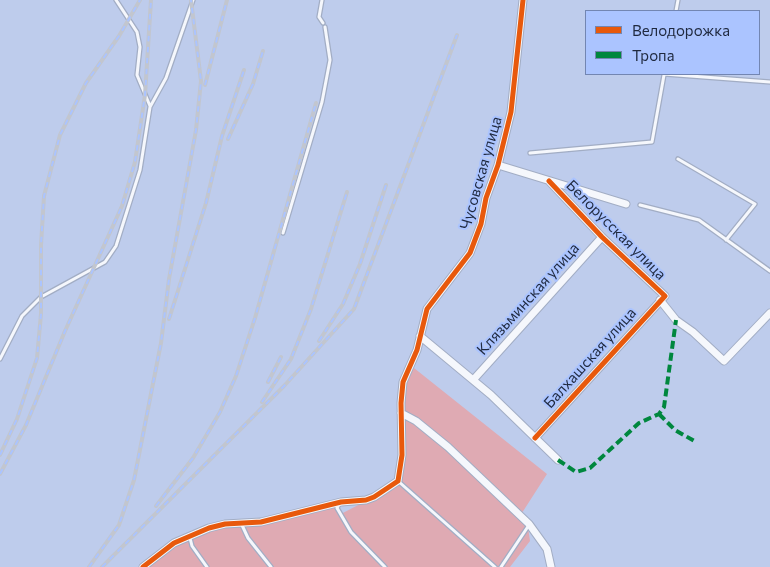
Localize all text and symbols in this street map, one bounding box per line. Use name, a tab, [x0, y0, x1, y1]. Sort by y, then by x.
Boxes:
legend	[585, 10, 760, 75]
text: Велодорожка	[632, 21, 730, 39]
text: Тропа	[632, 46, 674, 64]
street label: Чусовская улица	[456, 114, 506, 232]
street label: Белорусская улица	[562, 176, 670, 284]
street label: Клязьминская улица	[473, 239, 583, 359]
street label: Балхашская улица	[540, 304, 640, 412]

